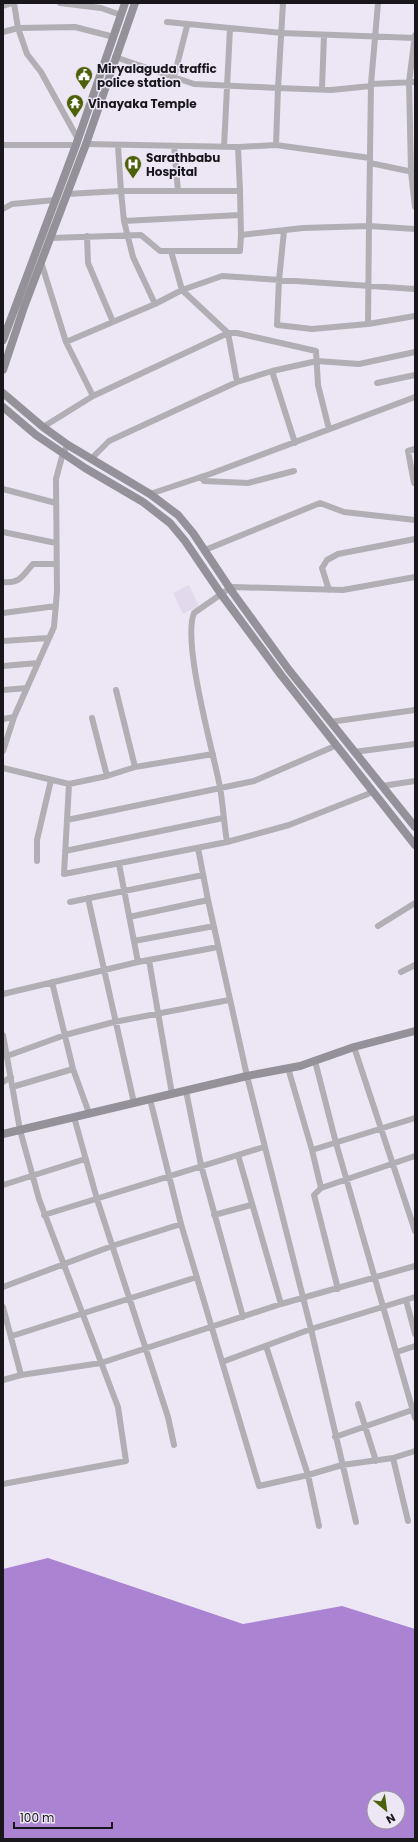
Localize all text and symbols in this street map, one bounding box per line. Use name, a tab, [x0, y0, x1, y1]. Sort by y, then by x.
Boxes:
place label: Miryalaguda traffic police station	[97, 60, 217, 91]
public building icon: Miryalaguda traffic police station	[74, 65, 94, 90]
temple icon: Vinayaka Temple	[65, 93, 85, 118]
place label: Vinayaka Temple	[88, 95, 197, 112]
place label: Sarathbabu Hospital	[146, 149, 220, 180]
hospital icon: Sarathbabu Hospital	[123, 154, 143, 179]
north arrow	[366, 1790, 406, 1830]
scale bar	[14, 1804, 112, 1830]
text: 100 m	[20, 1809, 54, 1826]
text: N	[383, 1810, 398, 1828]

